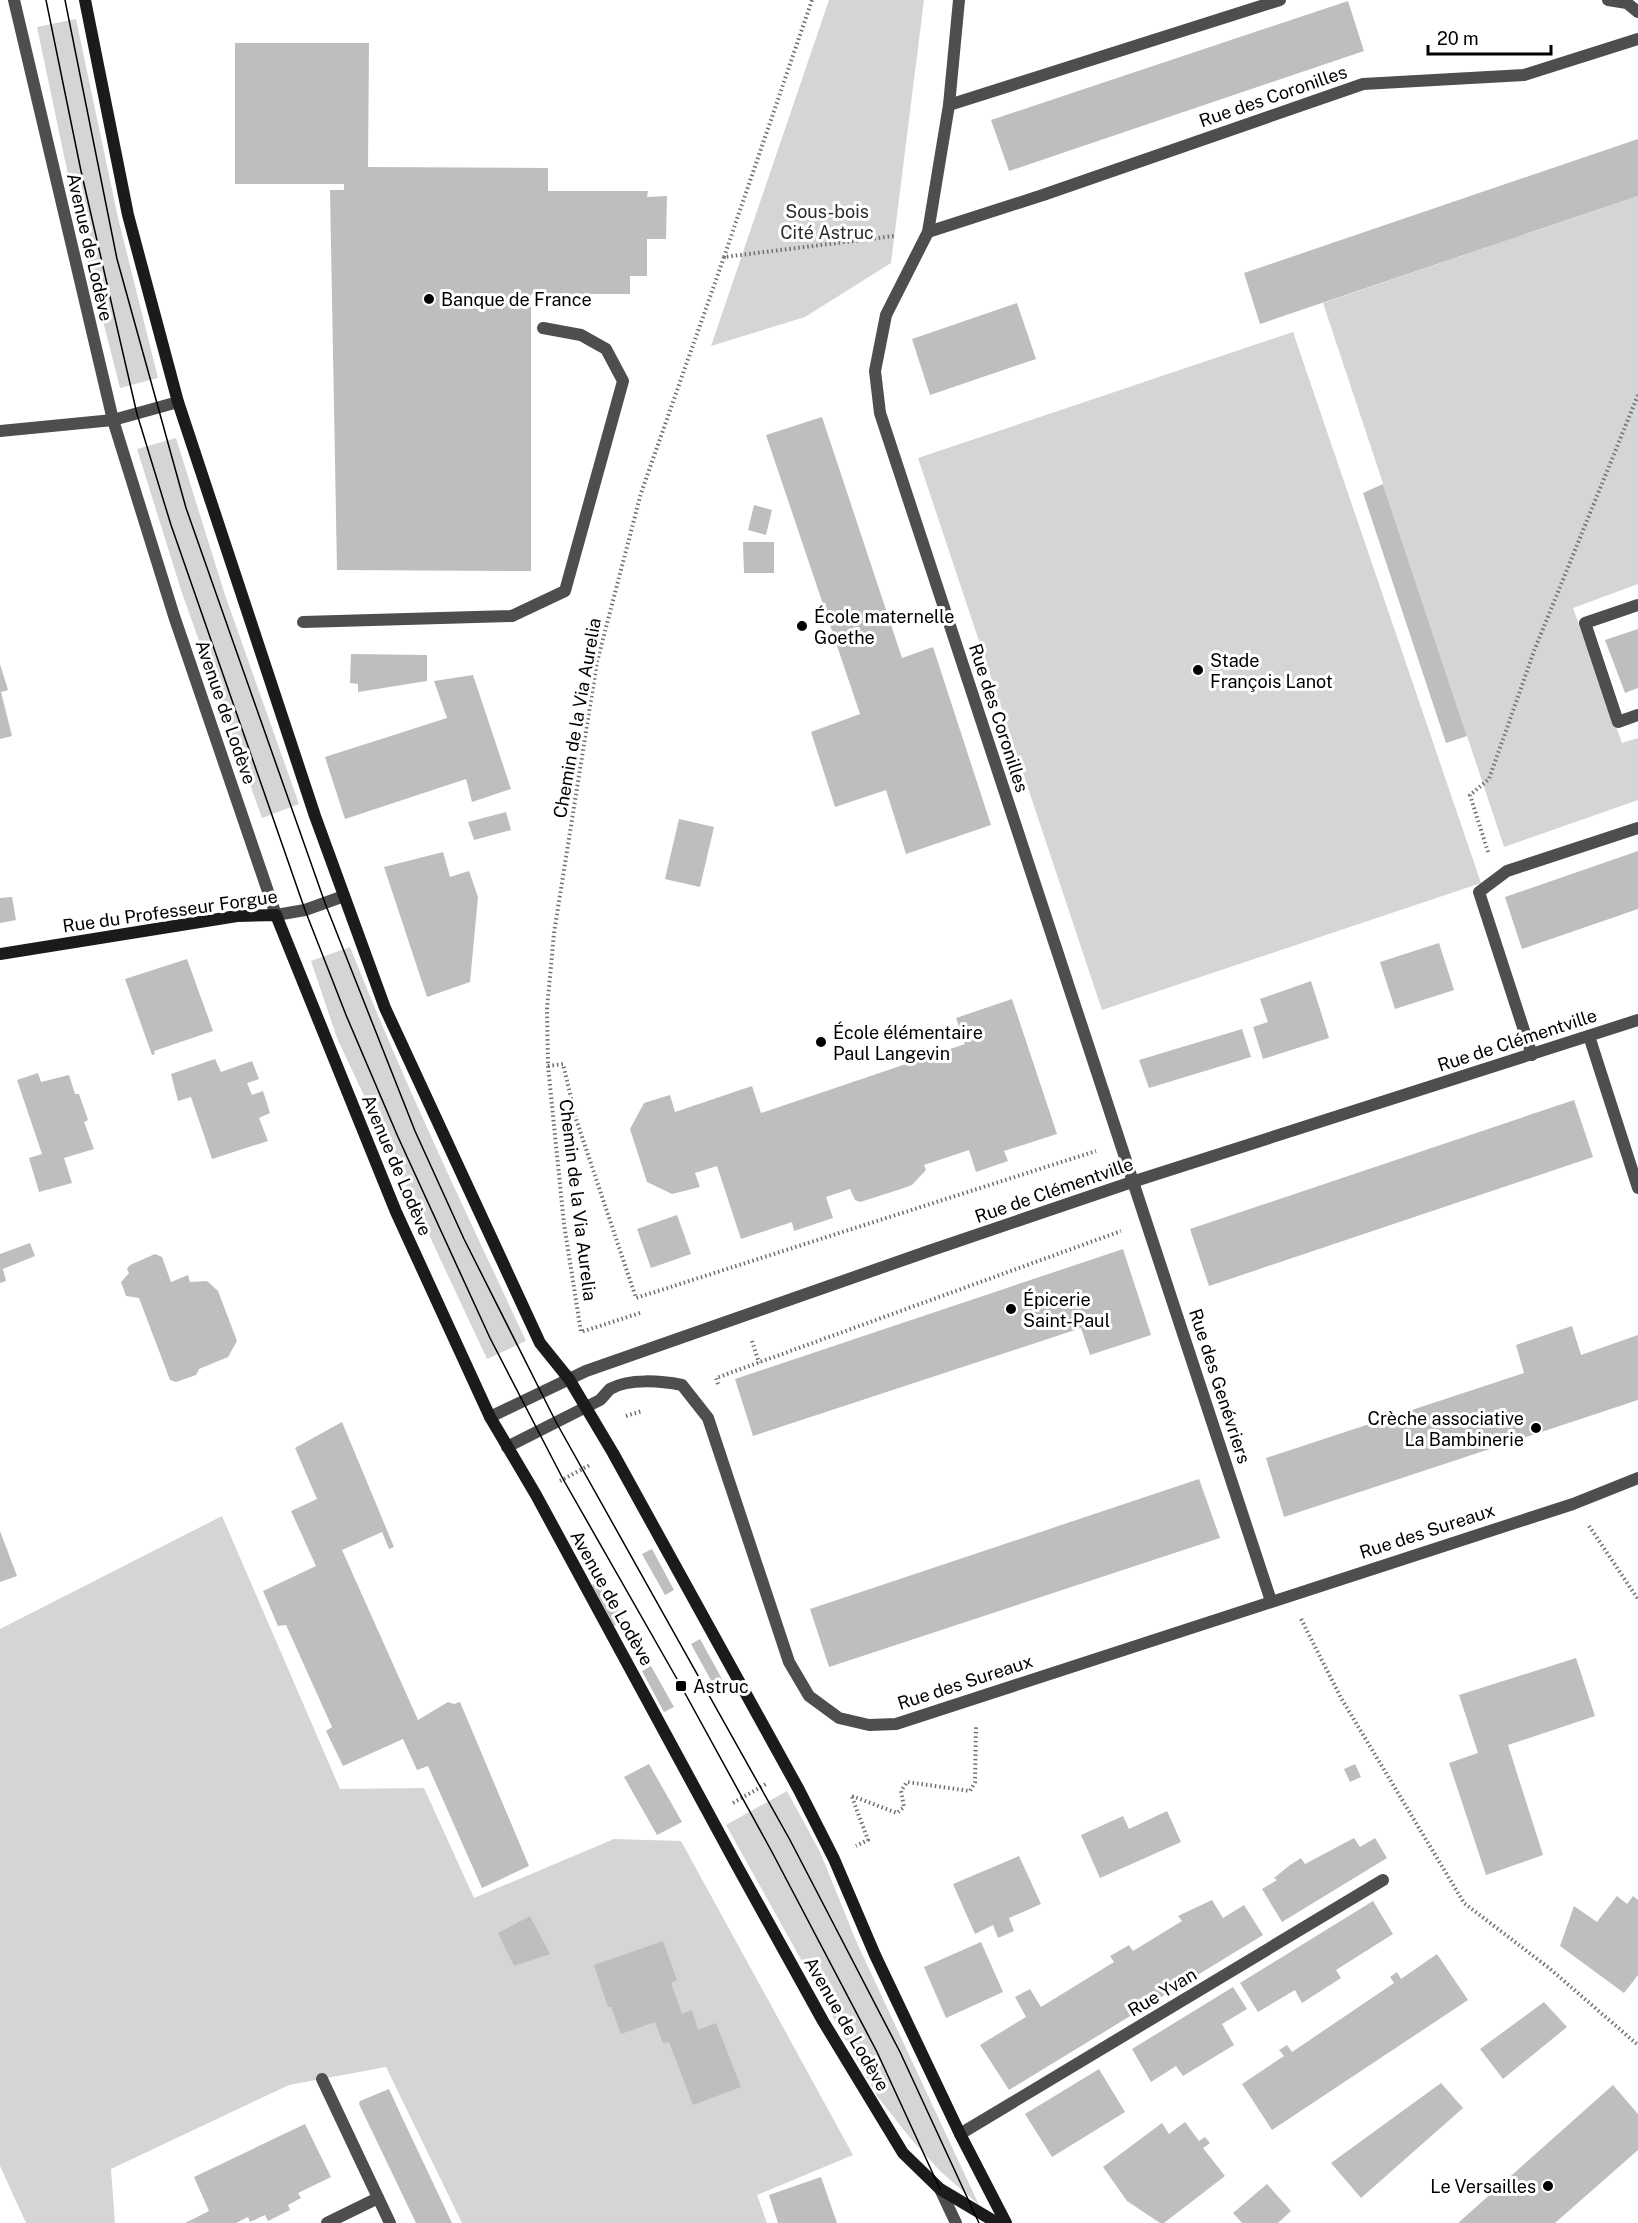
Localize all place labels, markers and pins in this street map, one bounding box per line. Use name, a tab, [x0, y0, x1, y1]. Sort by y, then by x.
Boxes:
place label: Banque de France	[441, 289, 592, 310]
marker: Banque de France	[422, 292, 436, 306]
place label: École maternelle Goethe	[814, 605, 954, 648]
marker: École maternelle Goethe	[795, 619, 809, 633]
place label: Stade François Lanot	[1210, 650, 1333, 692]
marker: Stade François Lanot	[1191, 663, 1205, 677]
place label: École élémentaire Paul Langevin	[833, 1021, 983, 1064]
marker: École élémentaire Paul Langevin	[814, 1035, 828, 1049]
place label: Épicerie Saint-Paul	[1023, 1288, 1110, 1331]
marker: Épicerie Saint-Paul	[1004, 1302, 1018, 1316]
place label: Crèche associative La Bambinerie	[1368, 1408, 1524, 1450]
marker: Crèche associative La Bambinerie	[1529, 1421, 1543, 1435]
place label: Astruc	[693, 1676, 749, 1697]
marker: Astruc	[674, 1679, 688, 1693]
place label: Le Versailles	[1430, 2176, 1536, 2197]
marker: Le Versailles	[1541, 2179, 1555, 2193]

